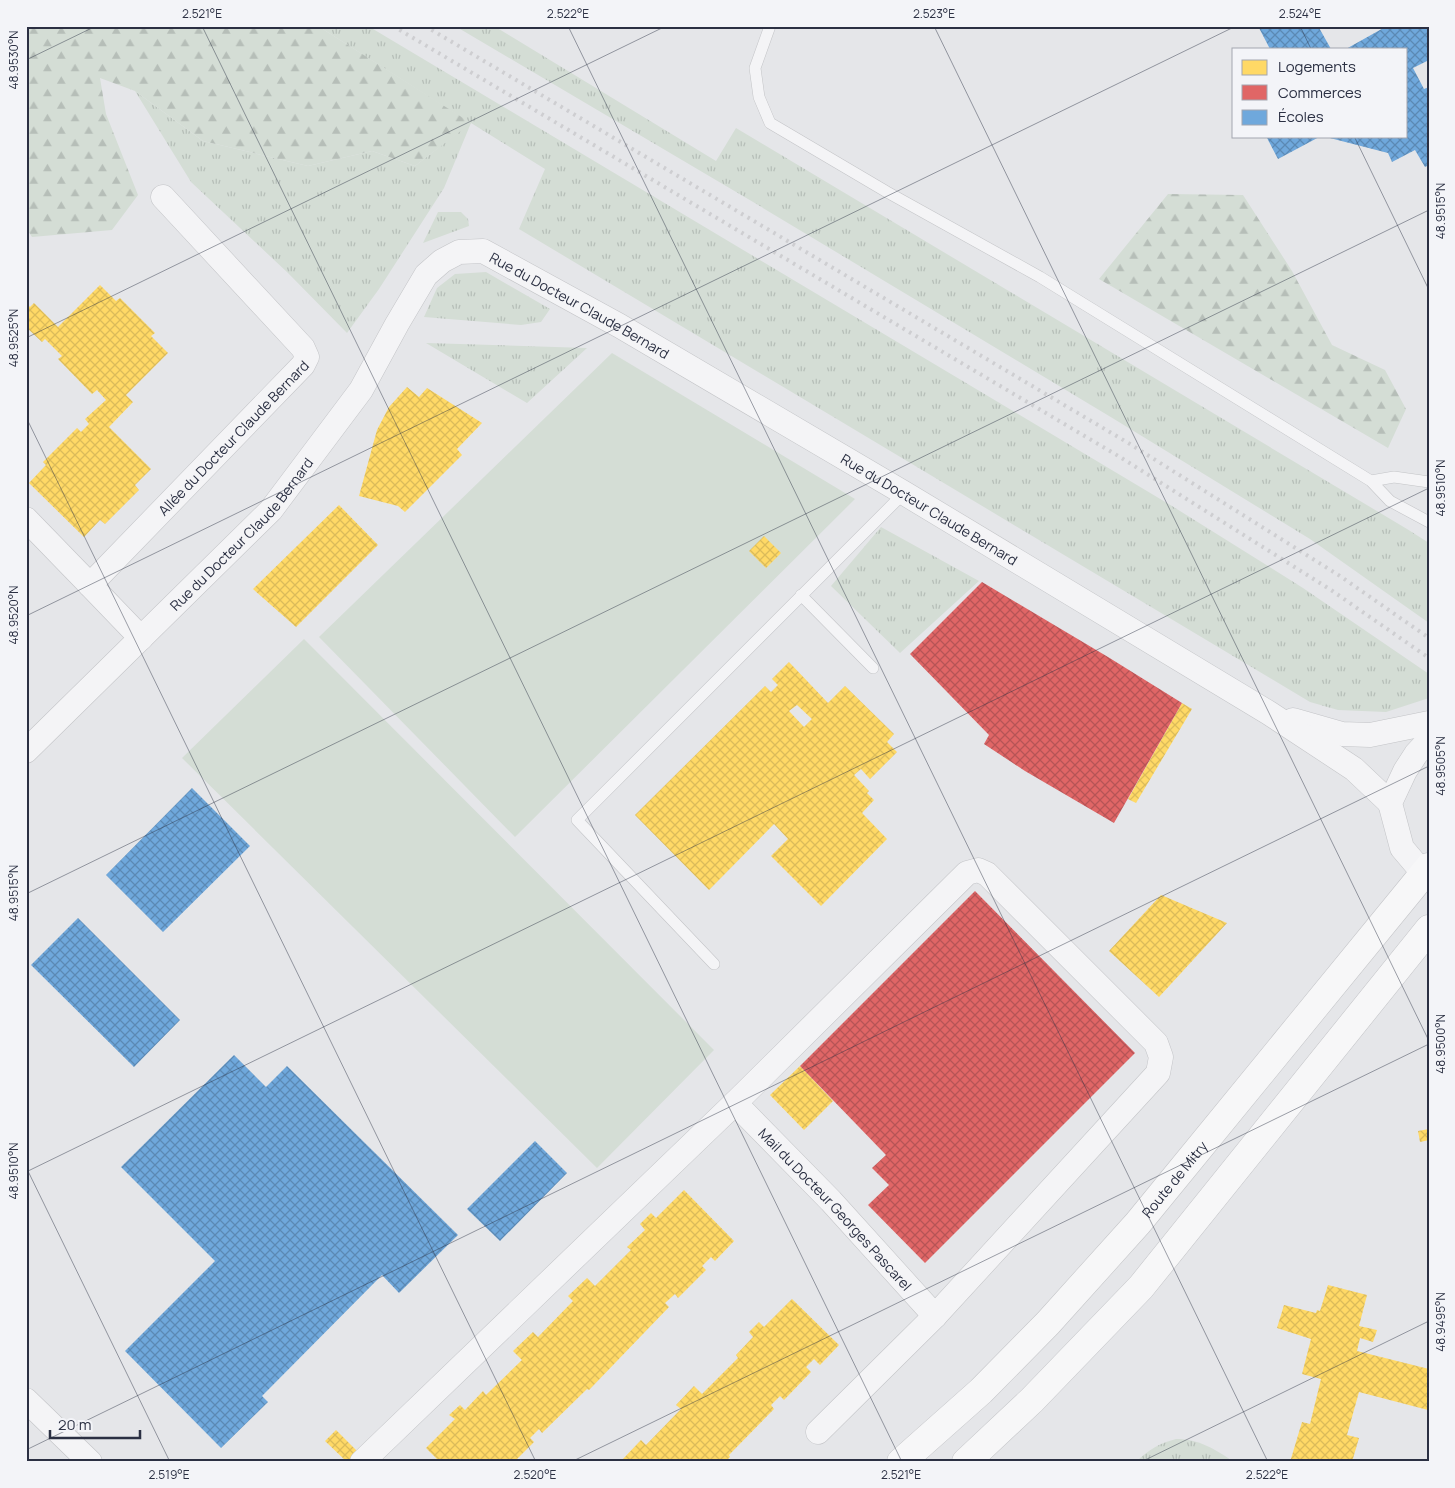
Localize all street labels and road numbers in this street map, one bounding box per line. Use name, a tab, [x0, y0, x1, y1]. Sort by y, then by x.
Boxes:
street label: Rue du Docteur Claude Bernard	[487, 247, 673, 362]
street label: Allée du Docteur Claude Bernard	[153, 356, 312, 519]
street label: Rue du Docteur Claude Bernard	[838, 449, 1021, 569]
street label: Rue du Docteur Claude Bernard	[165, 453, 317, 614]
street label: Mail du Docteur Georges Pascarel	[755, 1123, 917, 1294]
street label: Route de Mitry	[1137, 1136, 1212, 1221]

